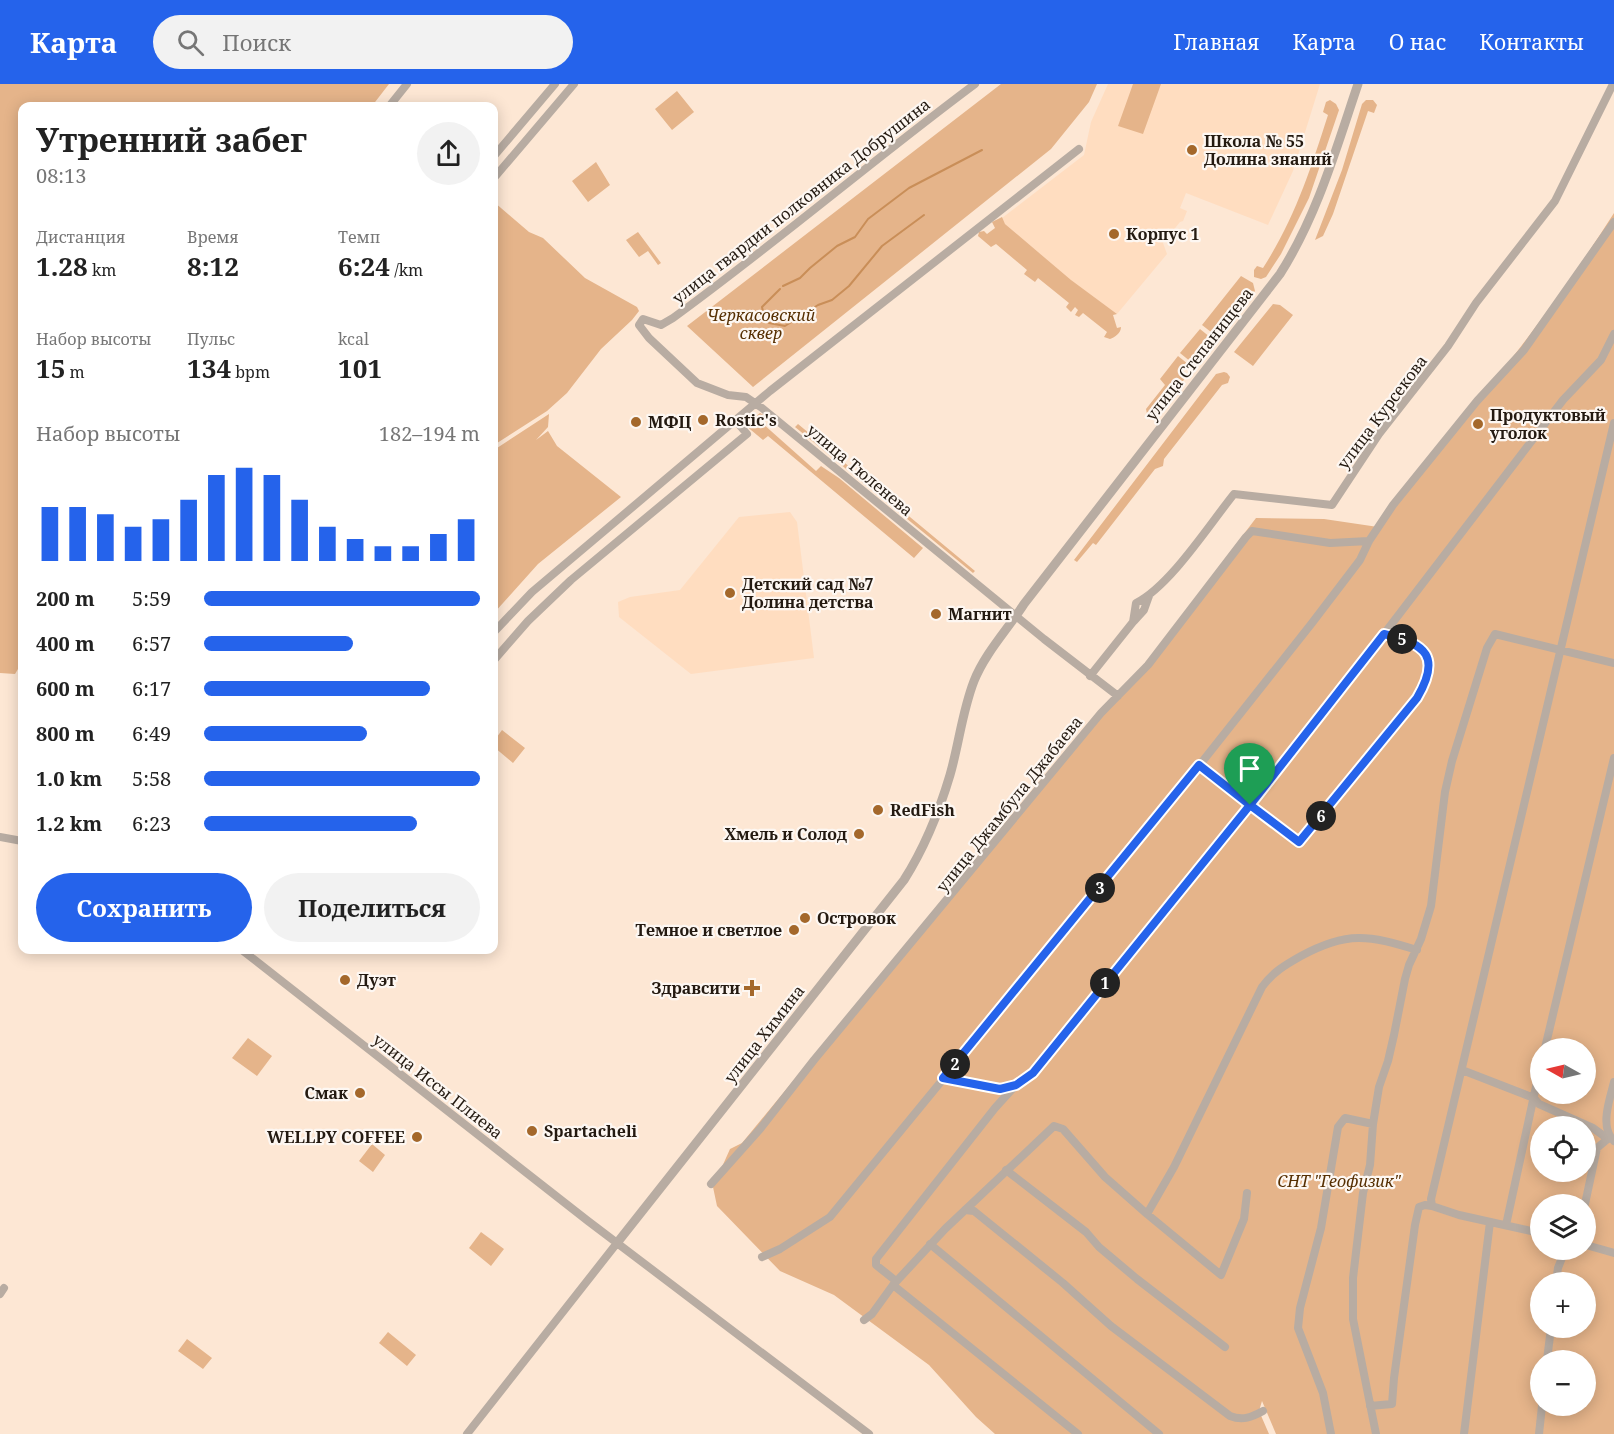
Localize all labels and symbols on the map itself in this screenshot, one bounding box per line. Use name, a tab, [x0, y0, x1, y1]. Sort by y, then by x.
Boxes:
street label: улица гвардии полковника Добрушина	[667, 93, 935, 309]
place label: Школа № 55 Долина знаний	[1204, 130, 1332, 170]
marker: Школа № 55 Долина знаний	[1185, 143, 1199, 157]
place label: Корпус 1	[1126, 223, 1200, 245]
marker: Корпус 1	[1107, 227, 1121, 241]
street label: улица Степанищева	[1140, 283, 1258, 425]
park label: Черкасовский сквер	[707, 304, 816, 344]
street label: улица Курсекова	[1332, 351, 1432, 473]
place label: Продуктовый уголок	[1490, 404, 1606, 444]
place label: Rostic's	[715, 409, 777, 431]
place label: МФЦ	[648, 411, 692, 433]
marker: Rostic's	[696, 413, 710, 427]
marker: МФЦ	[629, 415, 643, 429]
marker: Продуктовый уголок	[1471, 417, 1485, 431]
street label: улица Тюленева	[802, 419, 918, 521]
place label: Детский сад №7 Долина детства	[742, 573, 874, 613]
marker: Детский сад №7 Долина детства	[723, 586, 737, 600]
place label: Магнит	[948, 603, 1012, 625]
marker: Магнит	[929, 607, 943, 621]
pin: 5	[1387, 624, 1417, 654]
street label: улица Джамбула Джабаева	[931, 711, 1087, 897]
pin	[1224, 743, 1275, 805]
place label: RedFish	[890, 799, 955, 821]
pin: 6	[1306, 801, 1336, 831]
marker: RedFish	[871, 803, 885, 817]
place label: Хмель и Солод	[724, 823, 847, 845]
marker: Хмель и Солод	[852, 827, 866, 841]
pin: 3	[1085, 873, 1115, 903]
place label: Островок	[817, 907, 896, 929]
marker: Островок	[798, 911, 812, 925]
place label: Темное и светлое	[635, 919, 782, 941]
marker: Темное и светлое	[787, 923, 801, 937]
pin: 1	[1090, 968, 1120, 998]
place label: Дуэт	[357, 969, 396, 991]
marker: Дуэт	[338, 973, 352, 987]
place label: Здравсити	[652, 977, 740, 999]
street label: улица Химина	[719, 980, 809, 1088]
marker: Здравсити	[745, 981, 759, 995]
street label: улица Иссы Плиева	[368, 1028, 508, 1144]
north arrow	[1530, 1038, 1596, 1104]
pin: 2	[940, 1049, 970, 1079]
place label: Смак	[304, 1082, 348, 1104]
marker: Смак	[353, 1086, 367, 1100]
place label: Spartacheli	[544, 1120, 638, 1142]
marker: Spartacheli	[525, 1124, 539, 1138]
place label: WELLPY COFFEE	[267, 1126, 405, 1148]
marker: WELLPY COFFEE	[410, 1130, 424, 1144]
park label: СНТ "Геофизик"	[1277, 1170, 1402, 1192]

